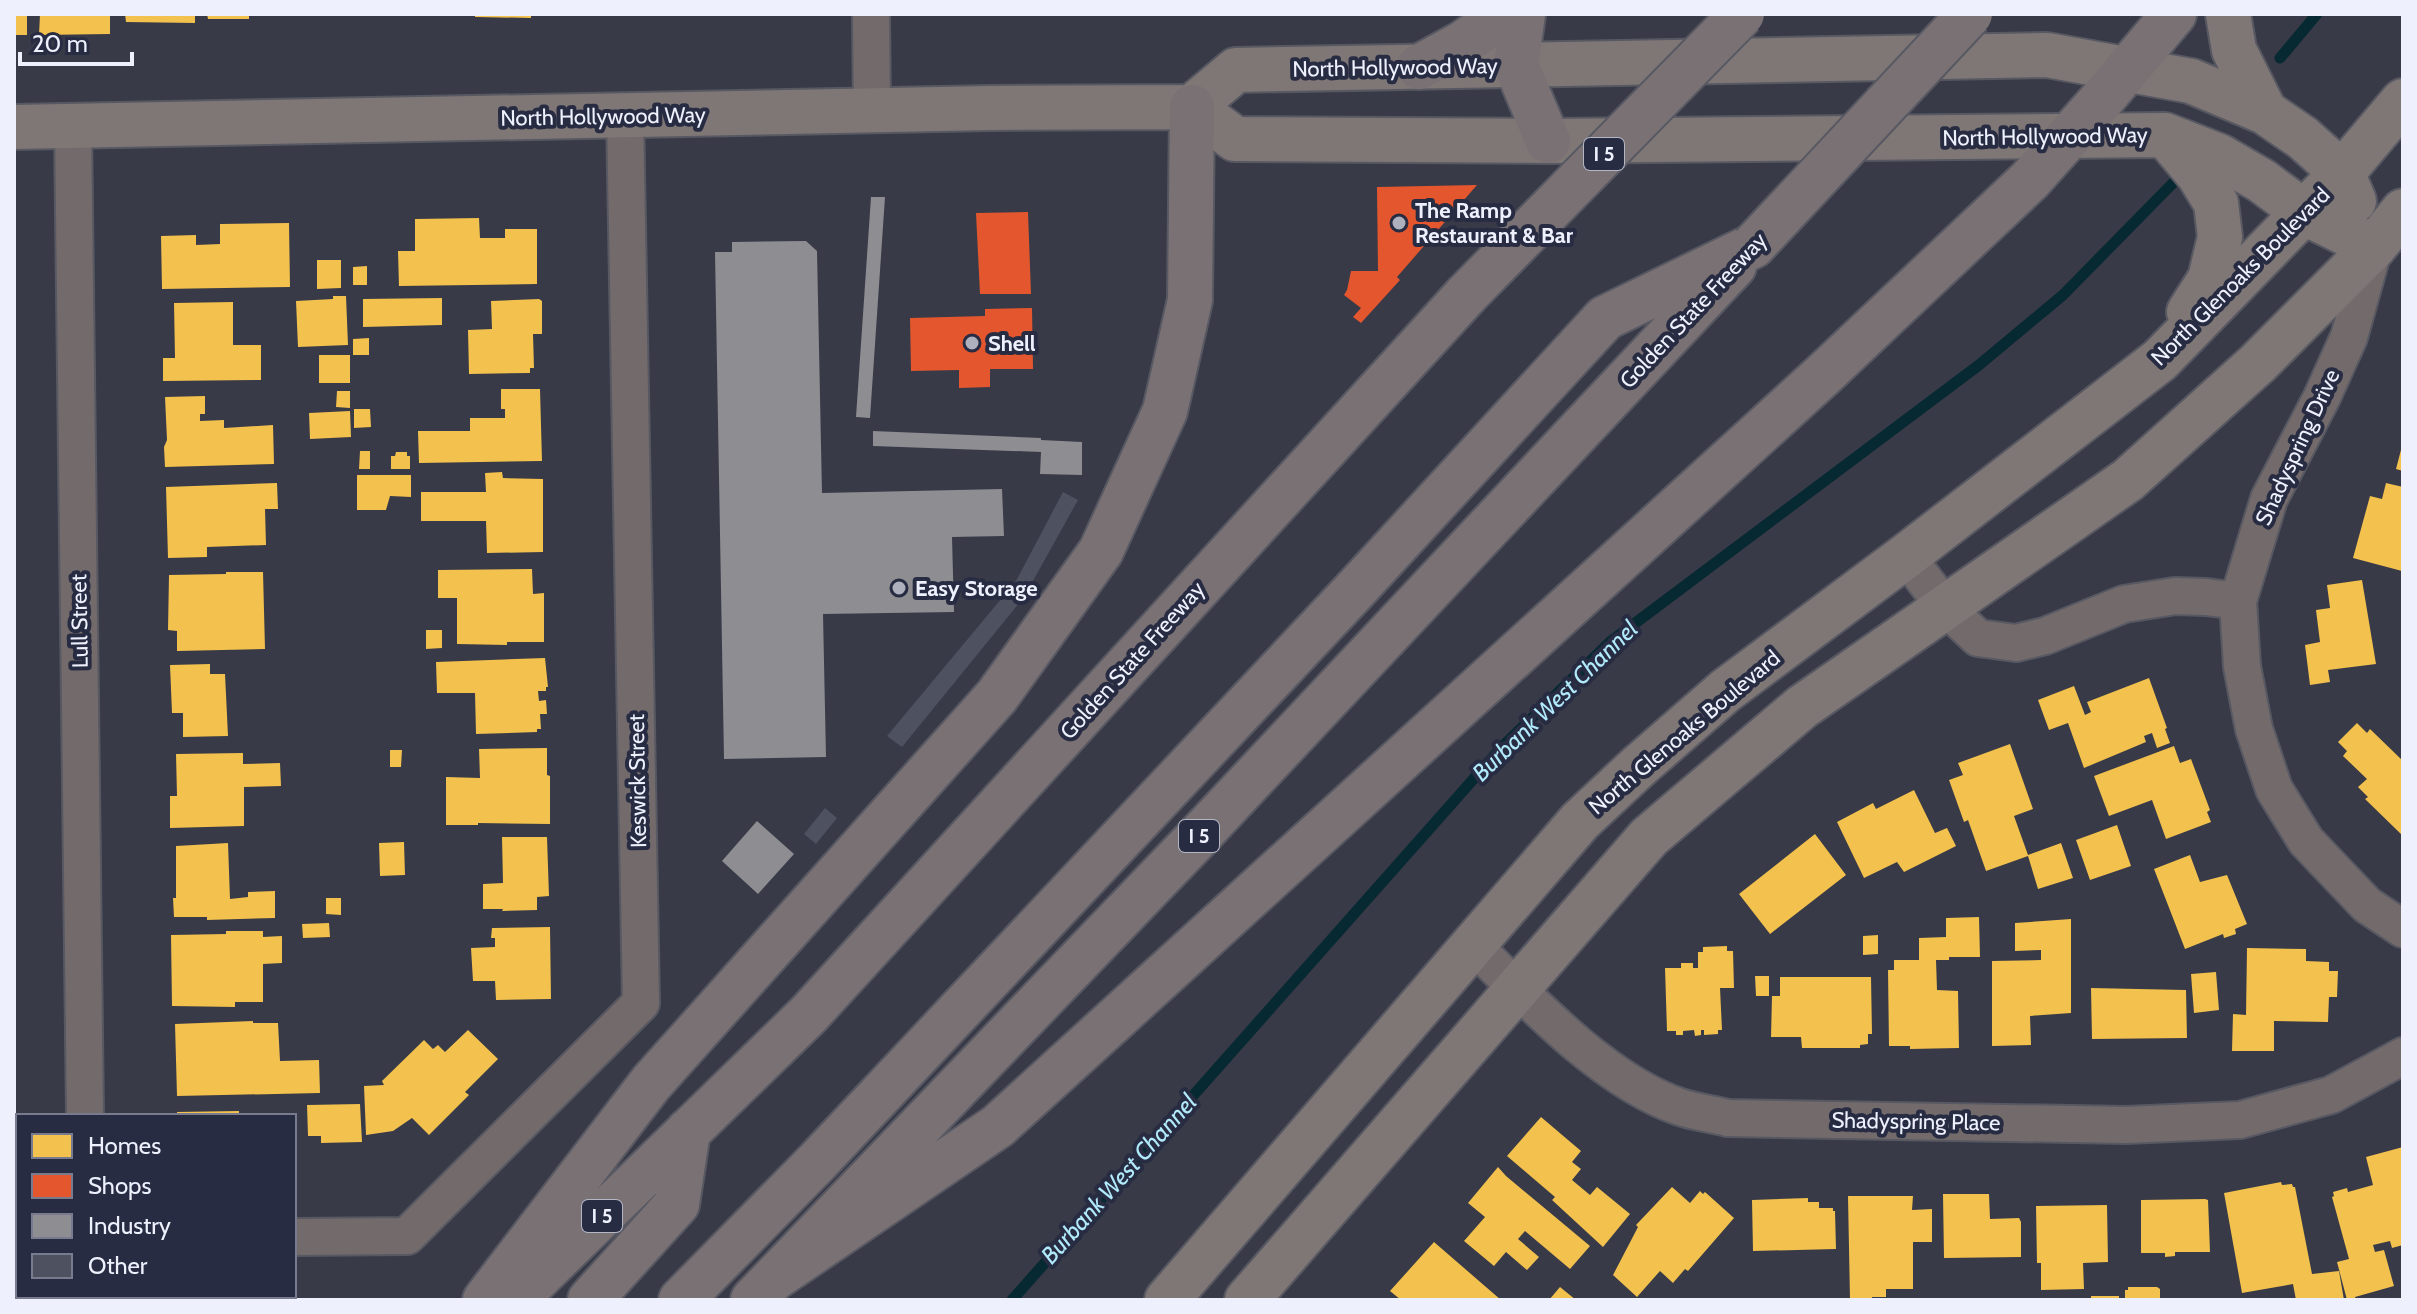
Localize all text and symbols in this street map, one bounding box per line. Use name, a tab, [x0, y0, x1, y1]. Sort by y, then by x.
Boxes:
scale bar	[20, 16, 132, 66]
text: 20 m	[32, 29, 88, 58]
street label: North Hollywood Way	[1292, 52, 1498, 83]
street label: North Hollywood Way	[500, 101, 706, 132]
street label: North Hollywood Way	[1942, 121, 2148, 152]
road number: I 5	[1584, 138, 1624, 170]
street label: North Glenoaks Boulevard	[2145, 181, 2335, 371]
place label: The Ramp Restaurant & Bar	[1415, 197, 1574, 249]
marker: The Ramp Restaurant & Bar	[1390, 214, 1408, 232]
street label: Golden State Freeway	[1614, 227, 1773, 394]
place label: Shell	[988, 330, 1036, 357]
marker: Shell	[963, 334, 981, 352]
street label: Shadyspring Drive	[2250, 365, 2345, 529]
street label: Lull Street	[65, 573, 94, 668]
place label: Easy Storage	[915, 575, 1037, 602]
street label: Golden State Freeway	[1054, 576, 1210, 745]
marker: Easy Storage	[890, 579, 908, 597]
water label: Burbank West Channel	[1466, 614, 1644, 787]
street label: North Glenoaks Boulevard	[1583, 644, 1786, 820]
street label: Keswick Street	[623, 713, 652, 848]
road number: I 5	[1179, 820, 1219, 852]
water label: Burbank West Channel	[1035, 1087, 1203, 1270]
street label: Shadyspring Place	[1831, 1107, 2001, 1136]
legend	[16, 1114, 296, 1298]
text: Homes	[88, 1131, 161, 1160]
text: Shops	[88, 1171, 151, 1200]
road number: I 5	[582, 1200, 622, 1232]
text: Industry	[88, 1211, 171, 1240]
text: Other	[88, 1251, 148, 1280]

